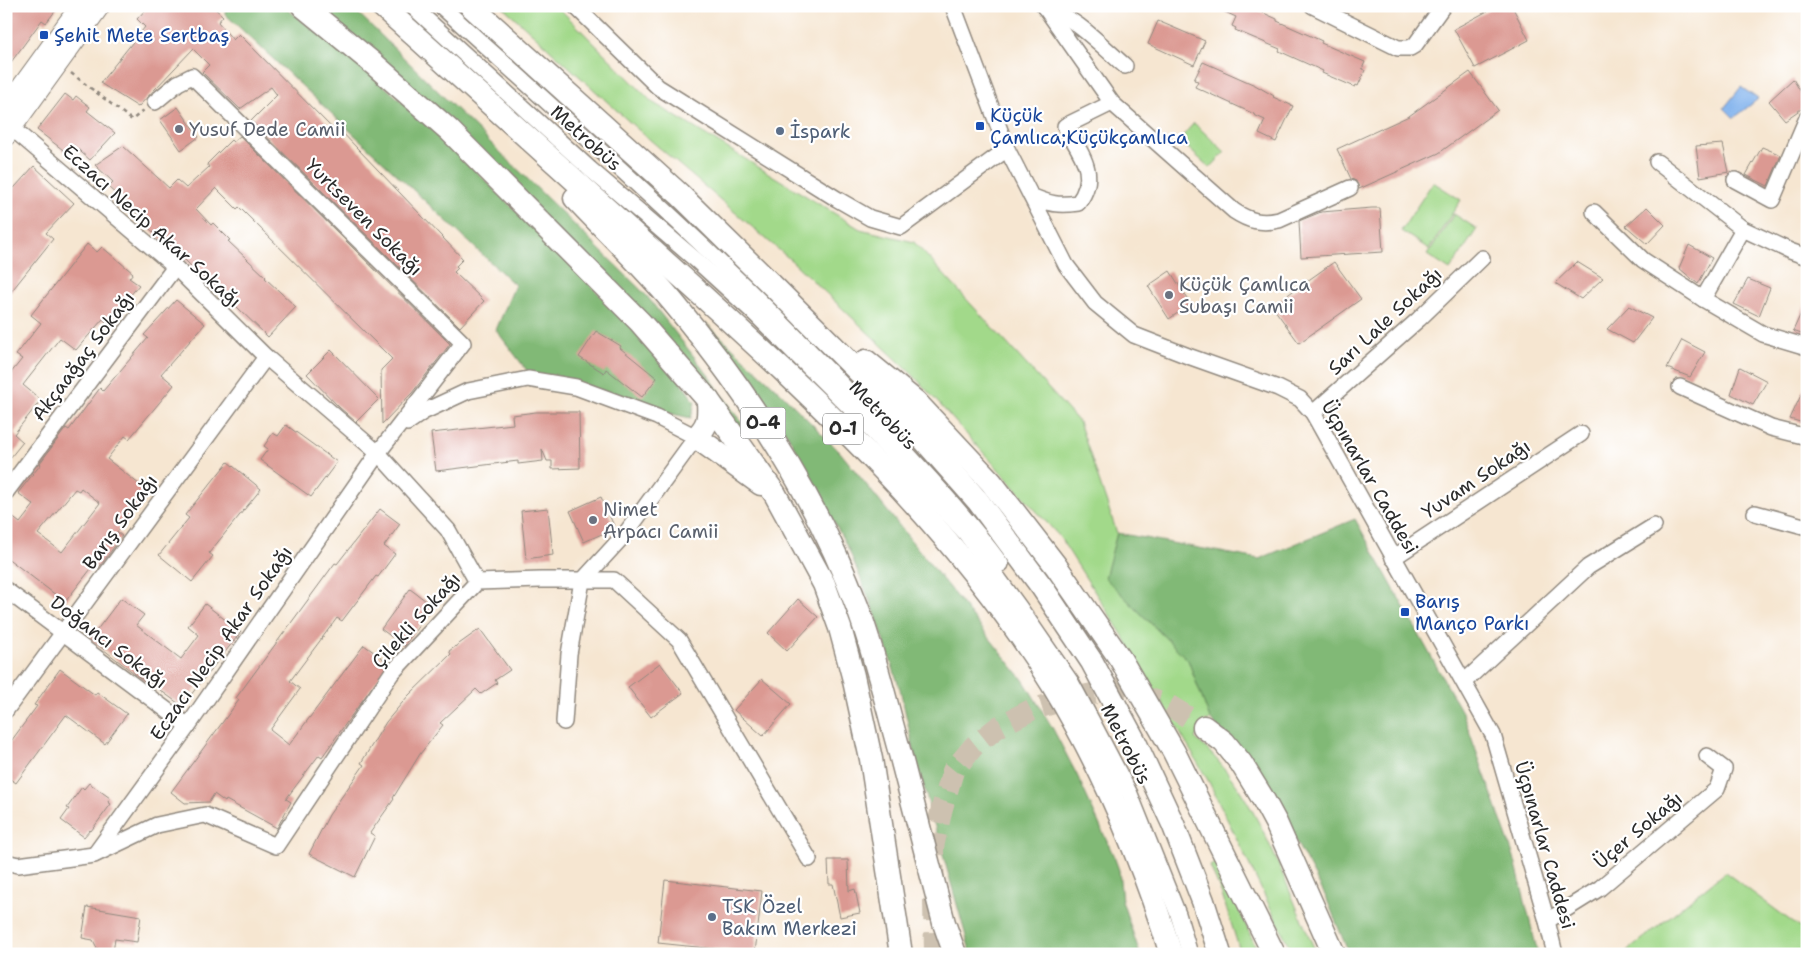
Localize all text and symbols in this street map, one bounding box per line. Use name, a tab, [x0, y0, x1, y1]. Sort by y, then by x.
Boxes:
place label: Şehit Mete Sertbaş	[54, 23, 230, 48]
marker: Şehit Mete Sertbaş	[38, 29, 50, 41]
street label: Metrobüs	[545, 99, 627, 177]
place label: Küçük Çamlıca;Küçükçamlıca	[990, 103, 1188, 150]
place label: Yusuf Dede Camii	[189, 117, 346, 142]
place label: İspark	[790, 119, 851, 144]
marker: Küçük Çamlıca;Küçükçamlıca	[974, 120, 986, 132]
marker: Yusuf Dede Camii	[173, 123, 185, 135]
marker: İspark	[774, 125, 786, 137]
street label: Eczacı Necip Akar Sokağı	[57, 139, 247, 313]
street label: Yurtseven Sokağı	[300, 153, 428, 281]
street label: Sarı Lale Sokağı	[1323, 262, 1447, 380]
place label: Küçük Çamlıca Subaşı Camii	[1179, 272, 1310, 319]
street label: Akçaağaç Sokağı	[26, 286, 140, 426]
marker: Küçük Çamlıca Subaşı Camii	[1163, 289, 1175, 301]
street label: Metrobüs	[844, 375, 922, 455]
street label: Üçpınarlar Caddesi	[1316, 396, 1424, 558]
road number: O-4	[740, 408, 786, 438]
road number: O-1	[823, 414, 863, 444]
street label: Yuvam Sokağı	[1417, 433, 1535, 525]
street label: Barış Sokağı	[77, 469, 163, 575]
place label: Nimet Arpacı Camii	[603, 497, 719, 544]
marker: Nimet Arpacı Camii	[587, 514, 599, 526]
street label: Eczacı Necip Akar Sokağı	[144, 541, 298, 745]
street label: Çilekli Sokağı	[366, 567, 466, 673]
place label: Barış Manço Parkı	[1415, 589, 1529, 636]
street label: Doğancı Sokağı	[46, 590, 172, 694]
marker: Barış Manço Parkı	[1399, 606, 1411, 618]
street label: Metrobüs	[1095, 699, 1157, 789]
street label: Üçpınarlar Caddesi	[1509, 758, 1581, 932]
street label: Üçer Sokağı	[1589, 786, 1687, 874]
place label: TSK Özel Bakım Merkezi	[722, 894, 857, 941]
marker: TSK Özel Bakım Merkezi	[706, 911, 718, 923]

